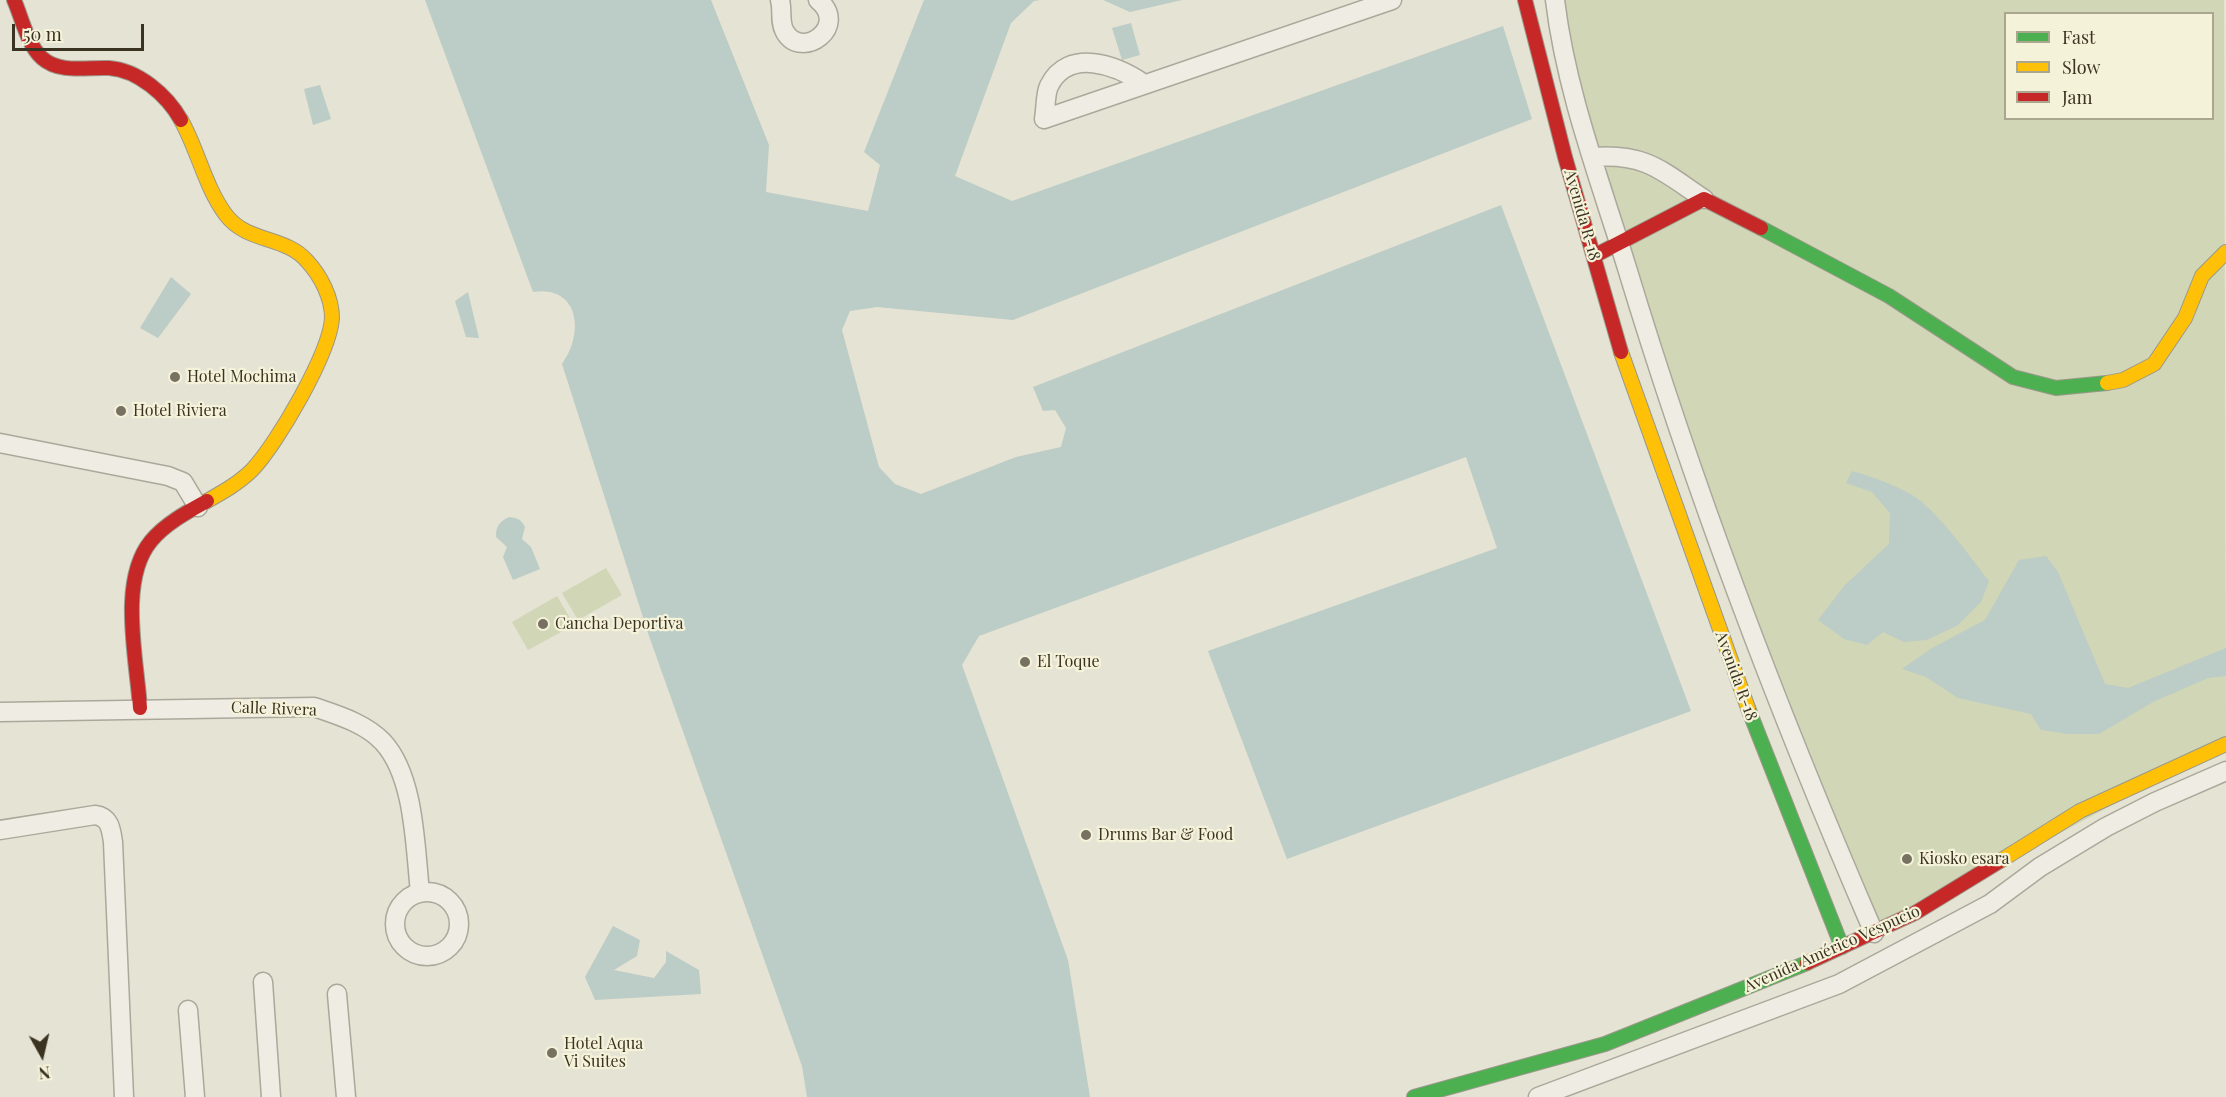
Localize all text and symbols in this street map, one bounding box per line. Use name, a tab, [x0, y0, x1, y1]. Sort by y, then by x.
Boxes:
scale bar	[15, 12, 147, 50]
legend	[2004, 12, 2214, 120]
text: 50 m	[23, 22, 62, 46]
text: Fast	[2062, 25, 2095, 49]
text: Slow	[2062, 55, 2100, 79]
text: Jam	[2062, 85, 2092, 109]
street label: Avenida R-18	[1560, 167, 1604, 263]
place label: Hotel Mochima	[187, 367, 296, 387]
marker: Hotel Mochima	[168, 370, 182, 384]
place label: Hotel Riviera	[133, 401, 227, 421]
marker: Hotel Riviera	[114, 404, 128, 418]
place label: Cancha Deportiva	[555, 614, 684, 634]
marker: Cancha Deportiva	[536, 617, 550, 631]
street label: Avenida R-18	[1711, 629, 1761, 723]
place label: El Toque	[1037, 652, 1100, 672]
marker: El Toque	[1018, 655, 1032, 669]
street label: Calle Rivera	[231, 698, 317, 720]
place label: Drums Bar & Food	[1098, 825, 1233, 845]
marker: Drums Bar & Food	[1079, 828, 1093, 842]
place label: Kiosko esara	[1919, 849, 2009, 869]
marker: Kiosko esara	[1900, 852, 1914, 866]
street label: Avenida Américo Vespucio	[1741, 902, 1923, 996]
north arrow	[12, 1025, 72, 1085]
place label: Hotel Aqua Vi Suites	[564, 1034, 643, 1072]
marker: Hotel Aqua Vi Suites	[545, 1046, 559, 1060]
text: N	[37, 1062, 52, 1085]

